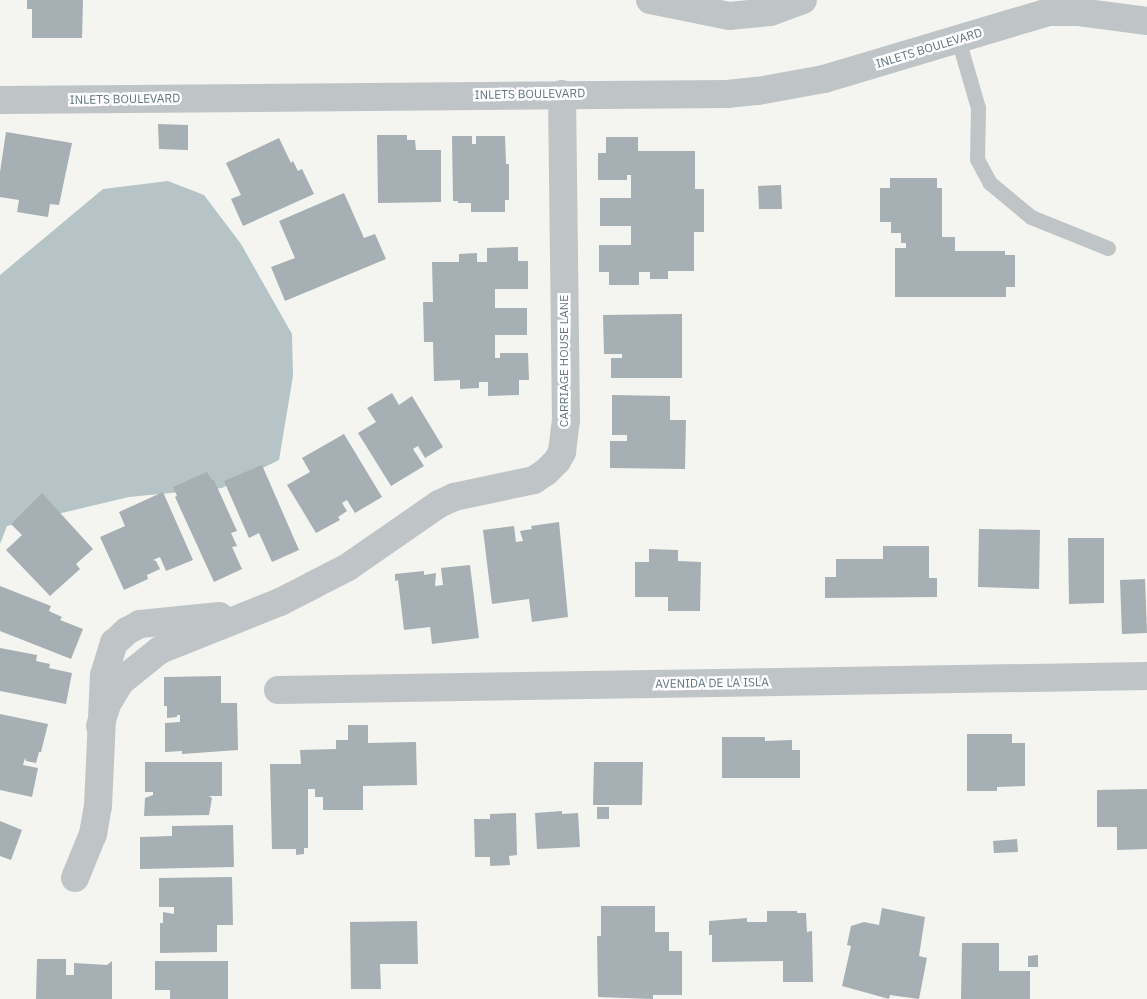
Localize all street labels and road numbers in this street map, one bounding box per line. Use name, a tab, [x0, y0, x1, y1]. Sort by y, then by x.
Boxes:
street label: INLETS BOULEVARD	[874, 25, 984, 71]
street label: INLETS BOULEVARD	[475, 86, 585, 102]
street label: INLETS BOULEVARD	[70, 91, 180, 107]
street label: CARRIAGE HOUSE LANE	[557, 295, 571, 427]
street label: AVENIDA DE LA ISLA	[655, 675, 769, 691]

